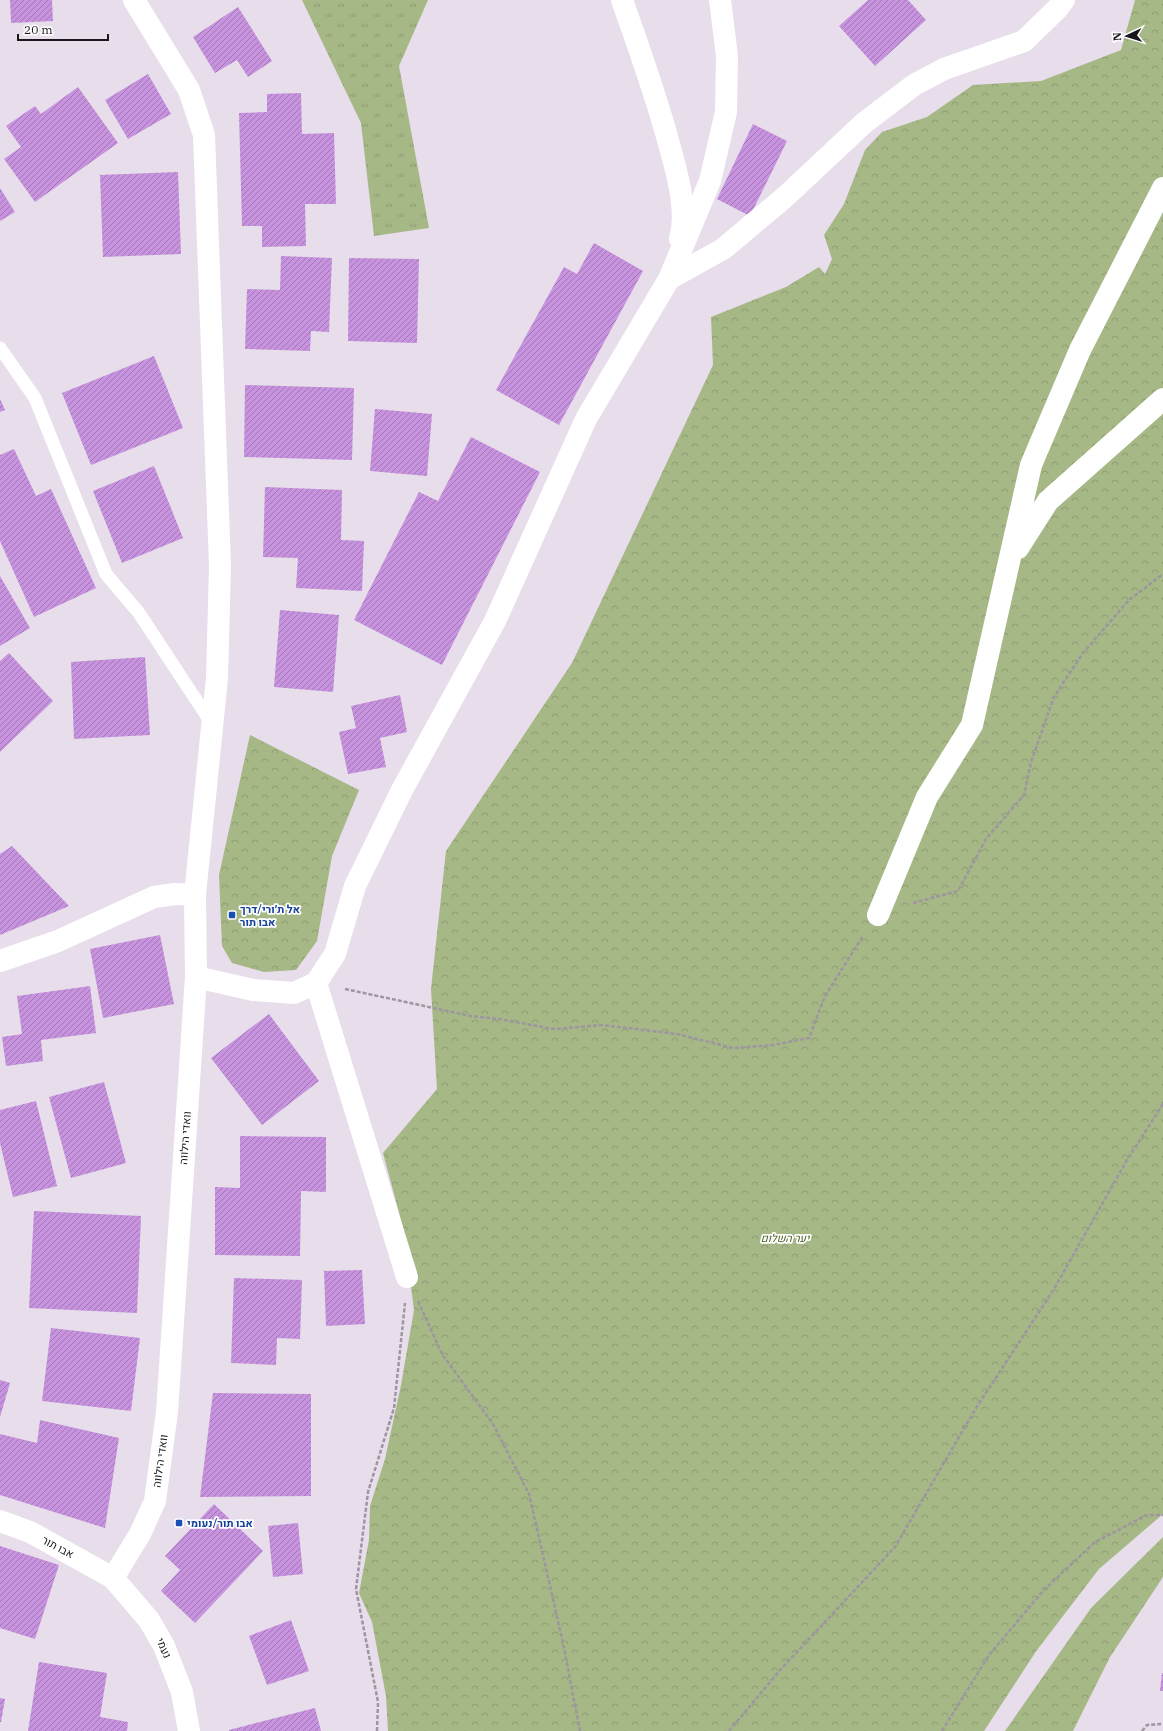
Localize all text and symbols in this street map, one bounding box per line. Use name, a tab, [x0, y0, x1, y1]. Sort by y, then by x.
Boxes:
scale bar	[18, 16, 108, 42]
north arrow	[1107, 16, 1147, 56]
text: 20 m	[24, 22, 53, 37]
text: N	[1110, 32, 1124, 42]
place label: אל ת׳ורי/דרך אבו תור	[240, 902, 300, 929]
marker: אל ת׳ורי/דרך אבו תור	[227, 910, 237, 920]
street label: וואדי הילווה	[176, 1111, 194, 1165]
park label: יער השלום	[761, 1231, 811, 1245]
street label: וואדי הילווה	[149, 1434, 171, 1488]
place label: אבו תור/נעומי	[187, 1516, 253, 1530]
marker: אבו תור/נעומי	[174, 1518, 184, 1528]
street label: אבו תור	[40, 1533, 76, 1561]
street label: נעמי	[153, 1636, 175, 1660]

